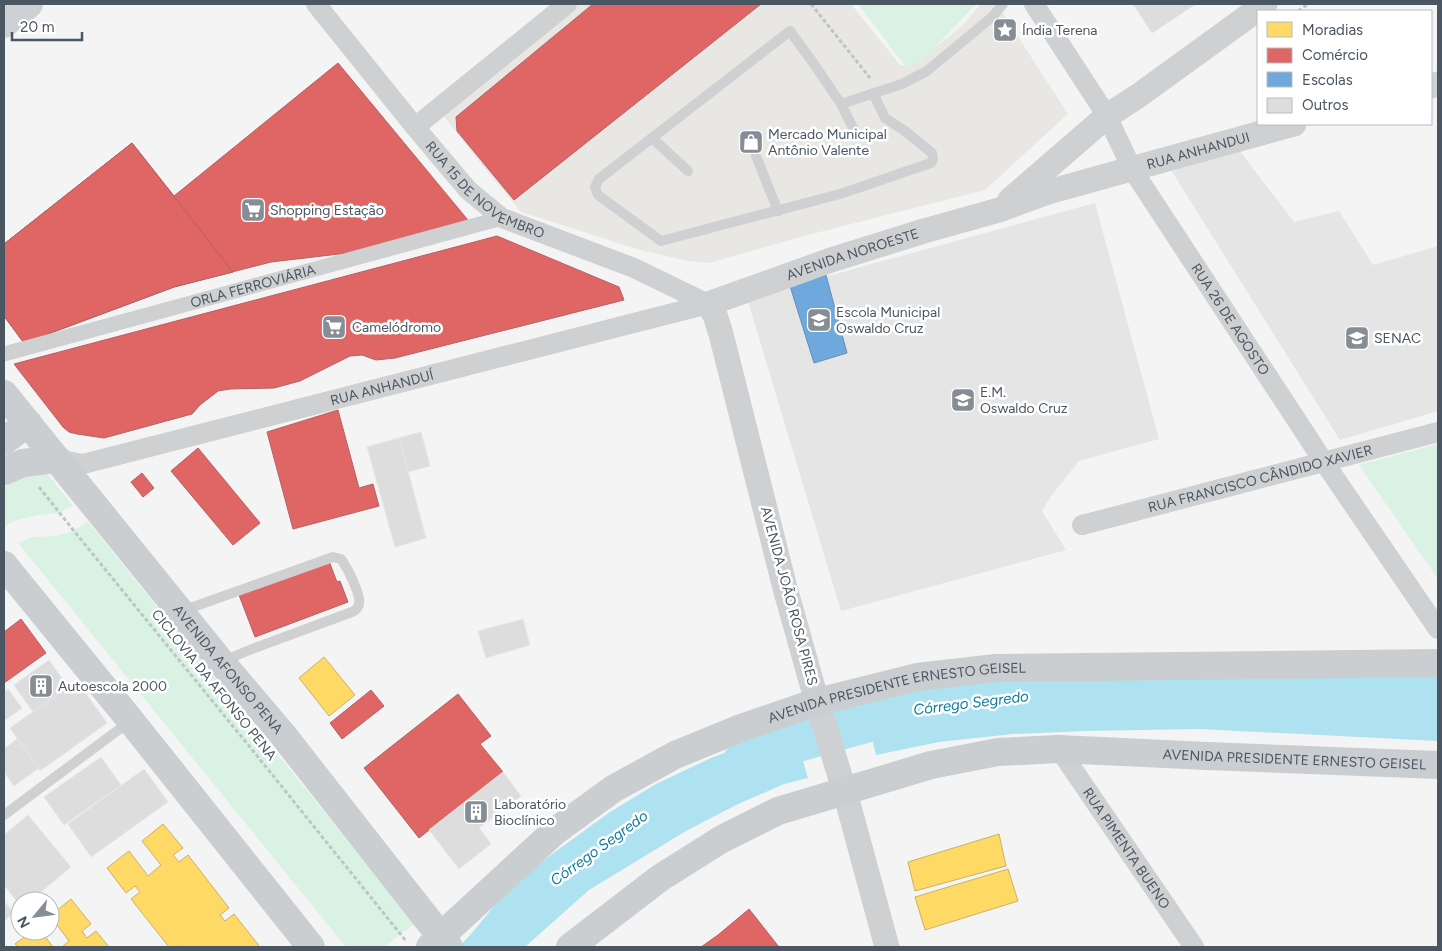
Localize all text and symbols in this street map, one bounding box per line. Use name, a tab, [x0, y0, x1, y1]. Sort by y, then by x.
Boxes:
scale bar	[12, 10, 82, 42]
legend	[1257, 10, 1432, 125]
place icon: Índia Terena	[992, 17, 1018, 43]
text: 20 m	[20, 18, 54, 36]
text: Moradias	[1302, 21, 1363, 39]
place label: Índia Terena	[1022, 22, 1098, 39]
text: Comércio	[1302, 46, 1368, 64]
text: Escolas	[1302, 71, 1353, 89]
text: Outros	[1302, 96, 1348, 114]
place label: Mercado Municipal Antônio Valente	[768, 126, 887, 159]
street label: RUA ANHANDUI	[1145, 128, 1251, 173]
shop icon: Mercado Municipal Antônio Valente	[738, 129, 764, 155]
street label: RUA 15 DE NOVEMBRO	[422, 138, 547, 242]
supermarket icon: Shopping Estação	[240, 197, 266, 223]
place label: Shopping Estação	[270, 202, 384, 219]
street label: AVENIDA NOROESTE	[784, 225, 921, 284]
street label: RUA 26 DE AGOSTO	[1188, 260, 1273, 379]
street label: ORLA FERROVIÁRIA	[188, 261, 318, 311]
place label: Escola Municipal Oswaldo Cruz	[836, 304, 940, 337]
school or university icon: Escola Municipal Oswaldo Cruz	[806, 307, 832, 333]
supermarket icon: Camelódromo	[321, 314, 347, 340]
place label: Camelódromo	[352, 319, 441, 336]
school or university icon: SENAC	[1344, 325, 1370, 351]
place label: SENAC	[1374, 330, 1421, 347]
street label: RUA ANHANDUÍ	[328, 366, 437, 409]
place label: E.M. Oswaldo Cruz	[980, 384, 1068, 417]
school or university icon: E.M. Oswaldo Cruz	[950, 387, 976, 413]
street label: RUA FRANCISCO CÂNDIDO XAVIER	[1146, 441, 1374, 516]
street label: AVENIDA JOÃO ROSA PIRES	[757, 505, 821, 687]
street label: AVENIDA AFONSO PENA	[170, 601, 287, 738]
street label: CICLOVIA DA AFONSO PENA	[148, 606, 280, 764]
street label: AVENIDA PRESIDENTE ERNESTO GEISEL	[766, 659, 1027, 727]
building icon: Autoescola 2000	[28, 673, 54, 699]
place label: Autoescola 2000	[58, 678, 167, 695]
water label: Córrego Segredo	[912, 687, 1030, 719]
street label: AVENIDA PRESIDENTE ERNESTO GEISEL	[1162, 745, 1427, 773]
street label: RUA PIMENTA BUENO	[1079, 784, 1174, 912]
place label: Laboratório Bioclínico	[494, 796, 566, 829]
building icon: Laboratório Bioclínico	[463, 799, 489, 825]
water label: Córrego Segredo	[547, 806, 652, 889]
north arrow	[10, 891, 60, 941]
text: N	[14, 913, 34, 931]

